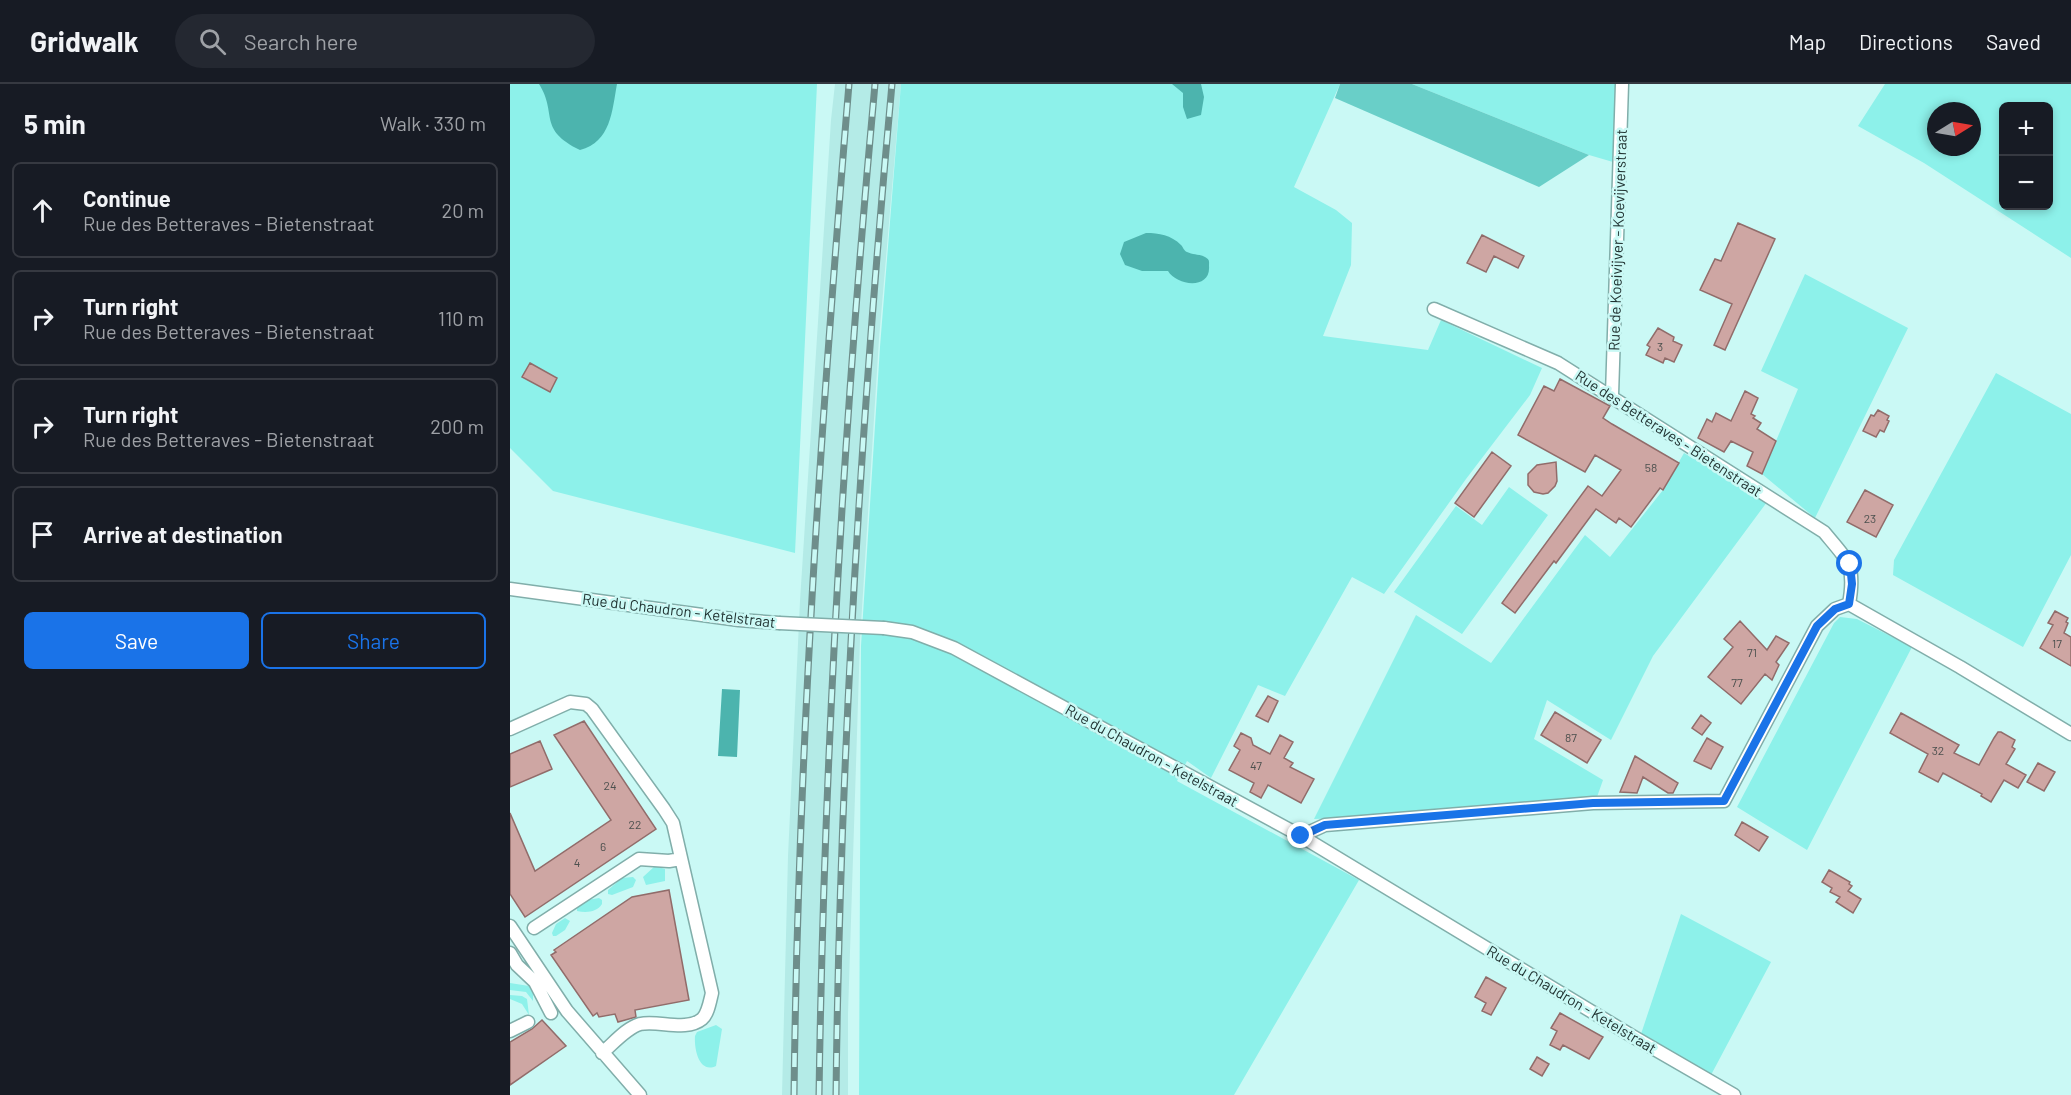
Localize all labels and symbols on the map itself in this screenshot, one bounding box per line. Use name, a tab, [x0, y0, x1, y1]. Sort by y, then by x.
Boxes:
north arrow	[1927, 102, 1981, 156]
street label: Rue de Koeivijver - Koevijverstraat	[1604, 129, 1630, 351]
house number: 3	[1657, 339, 1663, 353]
street label: Rue des Betteraves - Bietenstraat	[1572, 366, 1766, 500]
house number: 58	[1645, 460, 1657, 474]
house number: 23	[1864, 511, 1876, 525]
route start	[1836, 550, 1862, 576]
street label: Rue du Chaudron - Ketelstraat	[581, 589, 777, 631]
house number: 17	[2052, 636, 2062, 650]
house number: 71	[1747, 645, 1757, 659]
house number: 77	[1731, 675, 1743, 689]
street label: Rue du Chaudron - Ketelstraat	[1063, 700, 1241, 810]
house number: 87	[1565, 730, 1577, 744]
house number: 32	[1932, 743, 1944, 757]
house number: 47	[1250, 758, 1262, 772]
house number: 24	[603, 778, 617, 792]
house number: 22	[629, 817, 641, 831]
route end	[1287, 822, 1313, 848]
house number: 6	[600, 839, 606, 853]
house number: 4	[574, 855, 580, 869]
street label: Rue du Chaudron - Ketelstraat	[1484, 941, 1660, 1057]

